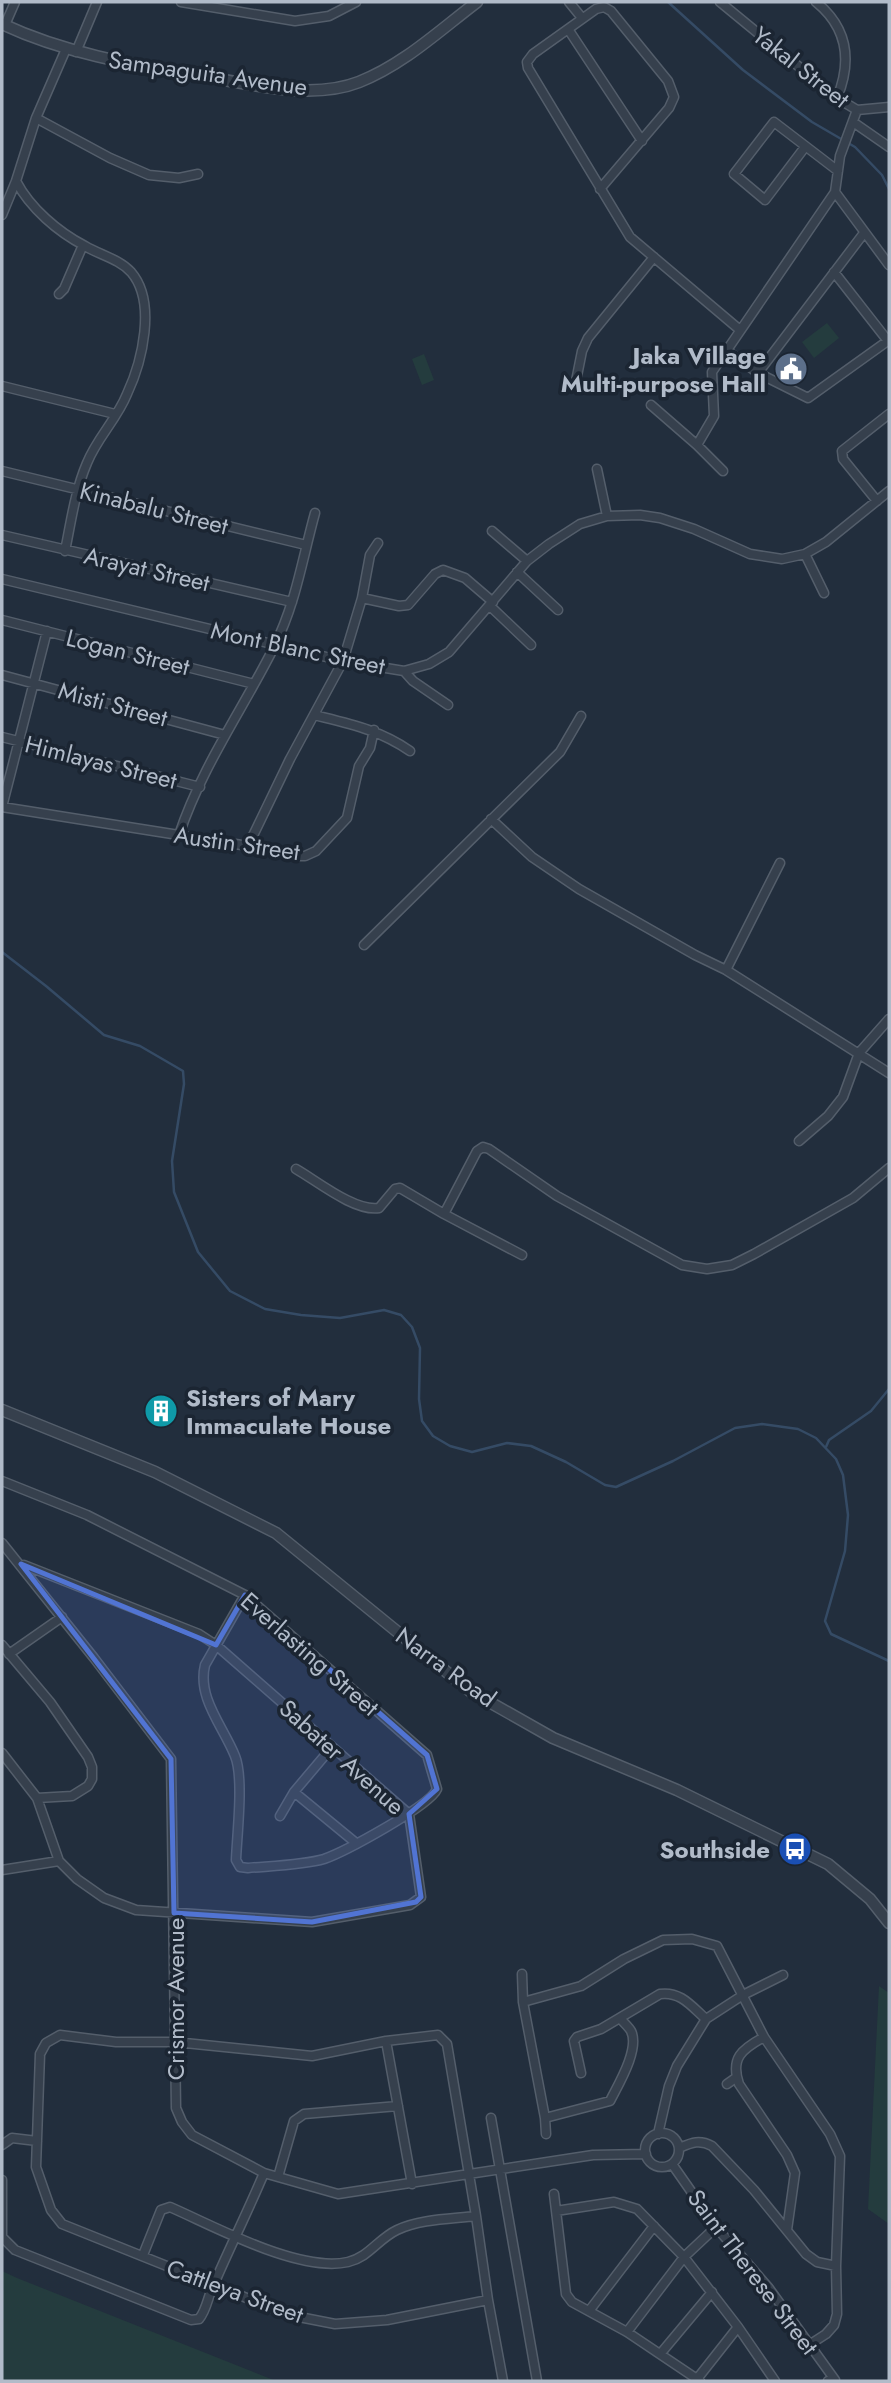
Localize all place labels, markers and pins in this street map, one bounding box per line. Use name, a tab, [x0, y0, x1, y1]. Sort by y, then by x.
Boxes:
place label: Jaka Village Multi-purpose Hall	[561, 338, 766, 401]
public building icon: Jaka Village Multi-purpose Hall	[772, 350, 810, 388]
place label: Sisters of Mary Immaculate House	[186, 1380, 391, 1443]
building icon: Sisters of Mary Immaculate House	[142, 1392, 180, 1430]
bus stop icon: Southside	[776, 1830, 814, 1868]
place label: Southside	[660, 1832, 770, 1867]

